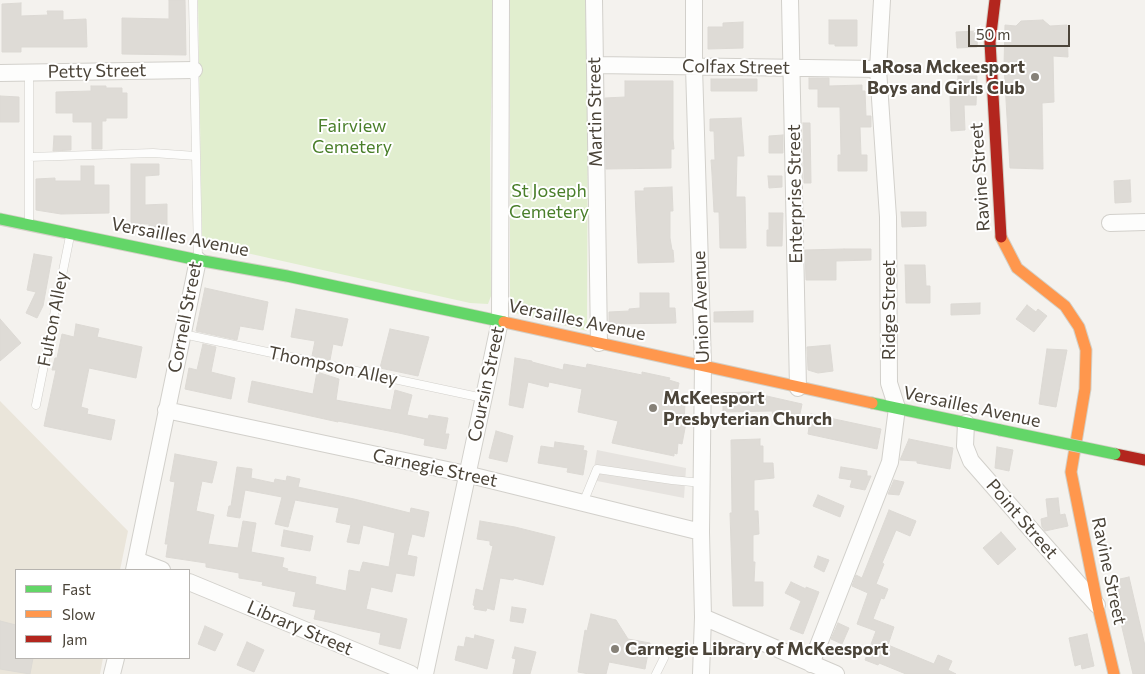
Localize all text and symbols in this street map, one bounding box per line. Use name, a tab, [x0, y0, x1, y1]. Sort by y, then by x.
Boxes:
scale bar	[970, 15, 1072, 47]
text: 50 m	[976, 25, 1010, 43]
street label: Colfax Street	[682, 55, 790, 79]
place label: LaRosa Mckeesport Boys and Girls Club	[862, 56, 1025, 98]
street label: Martin Street	[583, 57, 607, 167]
street label: Petty Street	[47, 59, 147, 83]
marker: LaRosa Mckeesport Boys and Girls Club	[1029, 71, 1041, 83]
park label: Fairview Cemetery	[312, 115, 392, 158]
street label: Ravine Street	[965, 122, 995, 232]
street label: Enterprise Street	[783, 124, 807, 264]
park label: St Joseph Cemetery	[509, 180, 589, 222]
street label: Versailles Avenue	[109, 213, 251, 261]
street label: Union Avenue	[688, 250, 714, 364]
street label: Cornell Street	[164, 259, 206, 375]
street label: Ridge Street	[878, 260, 900, 360]
street label: Fulton Alley	[33, 270, 73, 368]
street label: Versailles Avenue	[506, 295, 648, 345]
street label: Coursin Street	[463, 324, 509, 444]
street label: Thompson Alley	[266, 342, 400, 390]
street label: Versailles Avenue	[901, 382, 1043, 432]
place label: McKeesport Presbyterian Church	[663, 387, 832, 429]
marker: McKeesport Presbyterian Church	[647, 402, 659, 414]
street label: Carnegie Street	[371, 444, 499, 492]
street label: Point Street	[982, 475, 1062, 563]
street label: Ravine Street	[1087, 515, 1131, 627]
legend	[15, 569, 190, 659]
text: Fast	[62, 580, 91, 598]
street label: Library Street	[244, 596, 356, 660]
text: Slow	[62, 605, 95, 623]
text: Jam	[62, 630, 87, 648]
place label: Carnegie Library of McKeesport	[625, 638, 889, 660]
marker: Carnegie Library of McKeesport	[609, 643, 621, 655]

